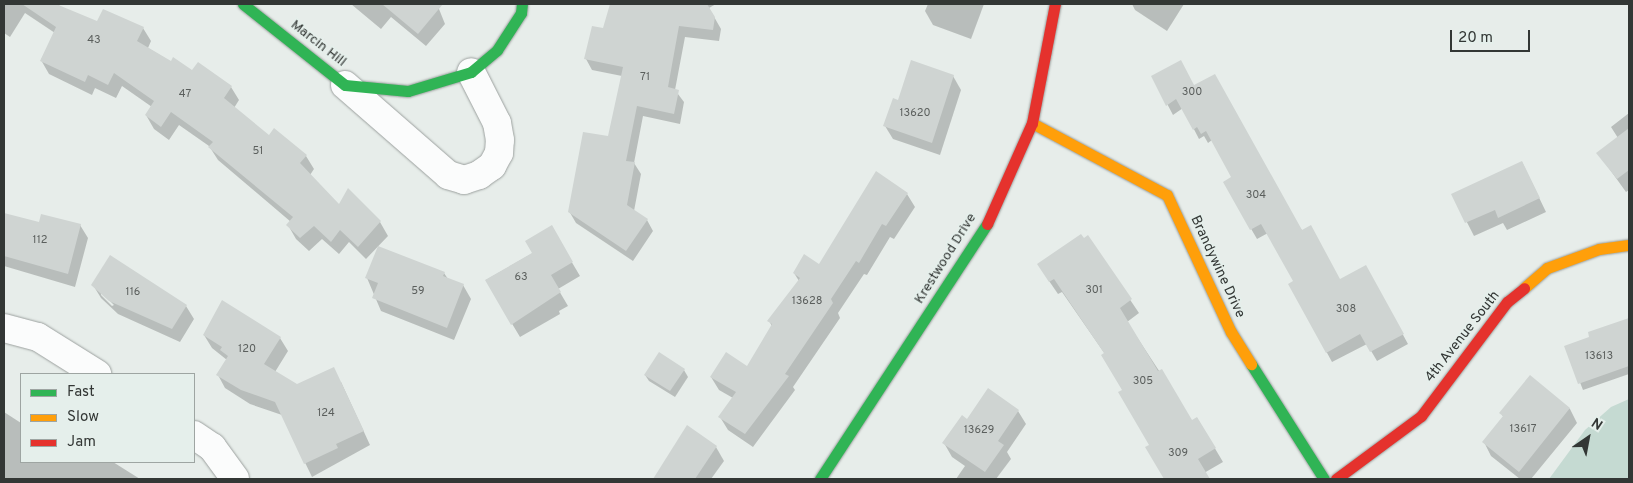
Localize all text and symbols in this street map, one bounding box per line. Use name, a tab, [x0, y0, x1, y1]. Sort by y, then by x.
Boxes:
street label: Marcin Hill	[287, 17, 349, 71]
scale bar	[1453, 20, 1533, 52]
text: 20 m	[1458, 29, 1493, 48]
house number: 43	[87, 33, 101, 47]
house number: 71	[640, 70, 650, 84]
house number: 300	[1182, 85, 1202, 99]
house number: 47	[179, 87, 191, 101]
house number: 13620	[899, 106, 931, 120]
house number: 51	[253, 144, 263, 158]
house number: 304	[1246, 188, 1266, 202]
street label: Krestwood Drive	[911, 211, 981, 307]
street label: Brandywine Drive	[1186, 213, 1248, 321]
house number: 112	[33, 233, 47, 247]
house number: 63	[514, 270, 528, 284]
house number: 301	[1085, 283, 1103, 297]
house number: 59	[411, 284, 425, 298]
house number: 116	[126, 285, 140, 299]
street label: 4th Avenue South	[1422, 288, 1504, 386]
house number: 13628	[792, 294, 822, 308]
house number: 308	[1336, 302, 1356, 316]
house number: 120	[238, 342, 256, 356]
house number: 13613	[1585, 349, 1613, 363]
legend	[20, 373, 195, 463]
house number: 305	[1133, 374, 1153, 388]
text: Fast	[67, 383, 95, 402]
house number: 124	[317, 406, 335, 420]
text: Slow	[67, 408, 99, 427]
north arrow	[1563, 413, 1613, 463]
text: N	[1588, 415, 1605, 435]
house number: 13617	[1509, 422, 1537, 436]
house number: 13629	[964, 423, 994, 437]
text: Jam	[67, 433, 96, 452]
house number: 309	[1168, 446, 1188, 460]

